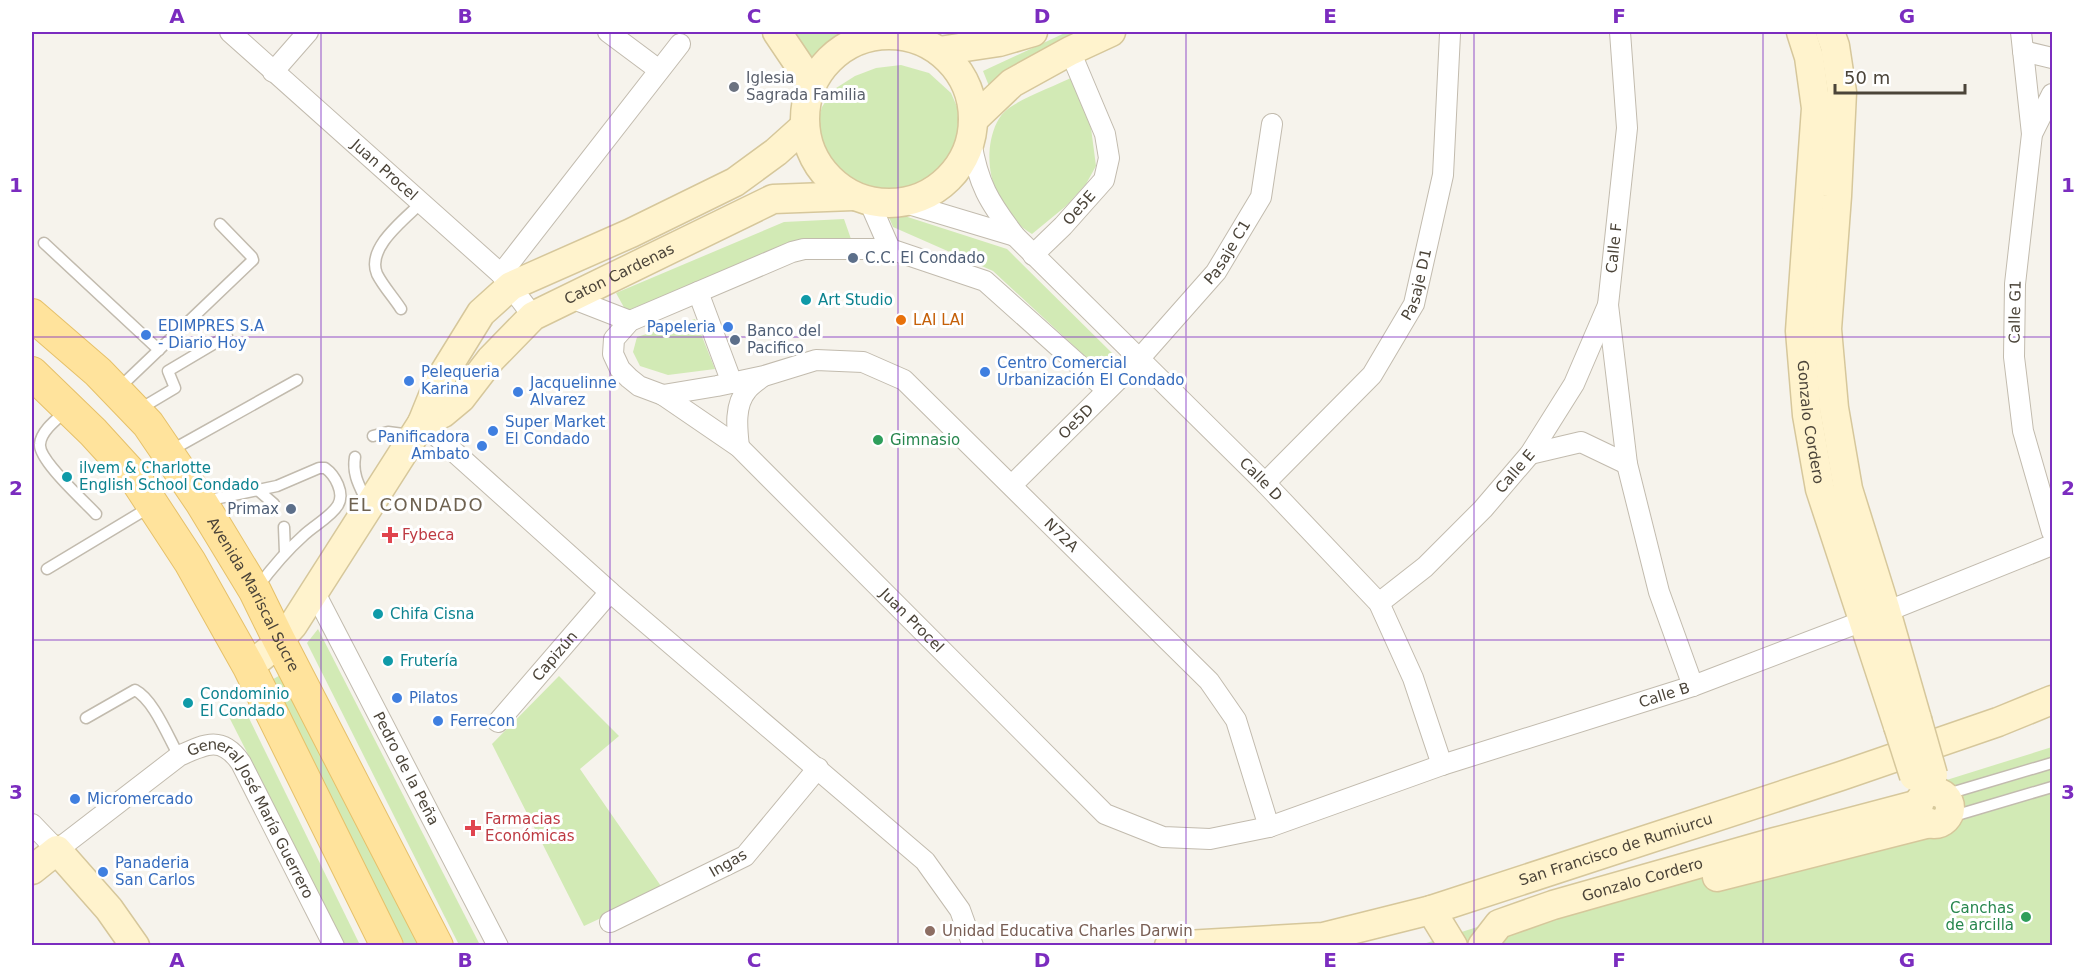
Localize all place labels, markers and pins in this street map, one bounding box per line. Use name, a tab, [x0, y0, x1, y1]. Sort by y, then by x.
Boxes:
place label: Iglesia Sagrada Familia	[746, 69, 866, 104]
marker: Iglesia Sagrada Familia	[727, 80, 741, 94]
place label: C.C. El Condado	[865, 249, 985, 267]
marker: C.C. El Condado	[846, 251, 860, 265]
place label: Art Studio	[818, 291, 893, 309]
marker: Art Studio	[799, 293, 813, 307]
place label: LAI LAI	[913, 311, 965, 329]
marker: LAI LAI	[894, 313, 908, 327]
place label: EDIMPRES S.A - Diario Hoy	[158, 317, 265, 352]
place label: Papeleria	[647, 318, 716, 336]
marker: Papeleria	[721, 320, 735, 334]
place label: Banco del Pacifico	[747, 322, 821, 357]
marker: EDIMPRES S.A - Diario Hoy	[139, 328, 153, 342]
marker: Banco del Pacifico	[728, 333, 742, 347]
place label: Centro Comercial Urbanización El Condado	[997, 354, 1184, 389]
place label: Pelequeria Karina	[421, 363, 500, 398]
marker: Centro Comercial Urbanización El Condado	[978, 365, 992, 379]
marker: Pelequeria Karina	[402, 374, 416, 388]
place label: Jacquelinne Alvarez	[529, 374, 617, 409]
marker: Jacquelinne Alvarez	[511, 385, 525, 399]
place label: Super Market El Condado	[505, 413, 605, 448]
marker: Super Market El Condado	[486, 424, 500, 438]
place label: Panificadora Ambato	[378, 428, 470, 463]
place label: Gimnasio	[890, 431, 960, 449]
marker: Gimnasio	[871, 433, 885, 447]
marker: Panificadora Ambato	[475, 439, 489, 453]
place label: ilvem & Charlotte English School Condado	[79, 459, 259, 494]
marker: ilvem & Charlotte English School Condado	[60, 470, 74, 484]
place label: Primax	[227, 500, 279, 518]
marker: Primax	[284, 502, 298, 516]
place label: Fybeca	[402, 526, 454, 544]
marker: Fybeca	[383, 528, 397, 542]
place label: Chifa Cisna	[390, 605, 475, 623]
marker: Chifa Cisna	[371, 607, 385, 621]
place label: Frutería	[400, 652, 458, 670]
marker: Frutería	[381, 654, 395, 668]
place label: Condominio El Condado	[200, 685, 290, 720]
place label: Pilatos	[409, 689, 458, 707]
marker: Pilatos	[390, 691, 404, 705]
marker: Condominio El Condado	[181, 696, 195, 710]
place label: Ferrecon	[450, 712, 515, 730]
marker: Ferrecon	[431, 714, 445, 728]
place label: Micromercado	[87, 790, 193, 808]
marker: Micromercado	[68, 792, 82, 806]
place label: Farmacias Económicas	[485, 810, 575, 845]
marker: Farmacias Económicas	[466, 821, 480, 835]
place label: Panaderia San Carlos	[115, 854, 195, 889]
marker: Panaderia San Carlos	[96, 865, 110, 879]
place label: Canchas de arcilla	[1946, 899, 2014, 934]
marker: Canchas de arcilla	[2019, 910, 2033, 924]
place label: Unidad Educativa Charles Darwin	[942, 922, 1193, 940]
marker: Unidad Educativa Charles Darwin	[923, 924, 937, 938]

